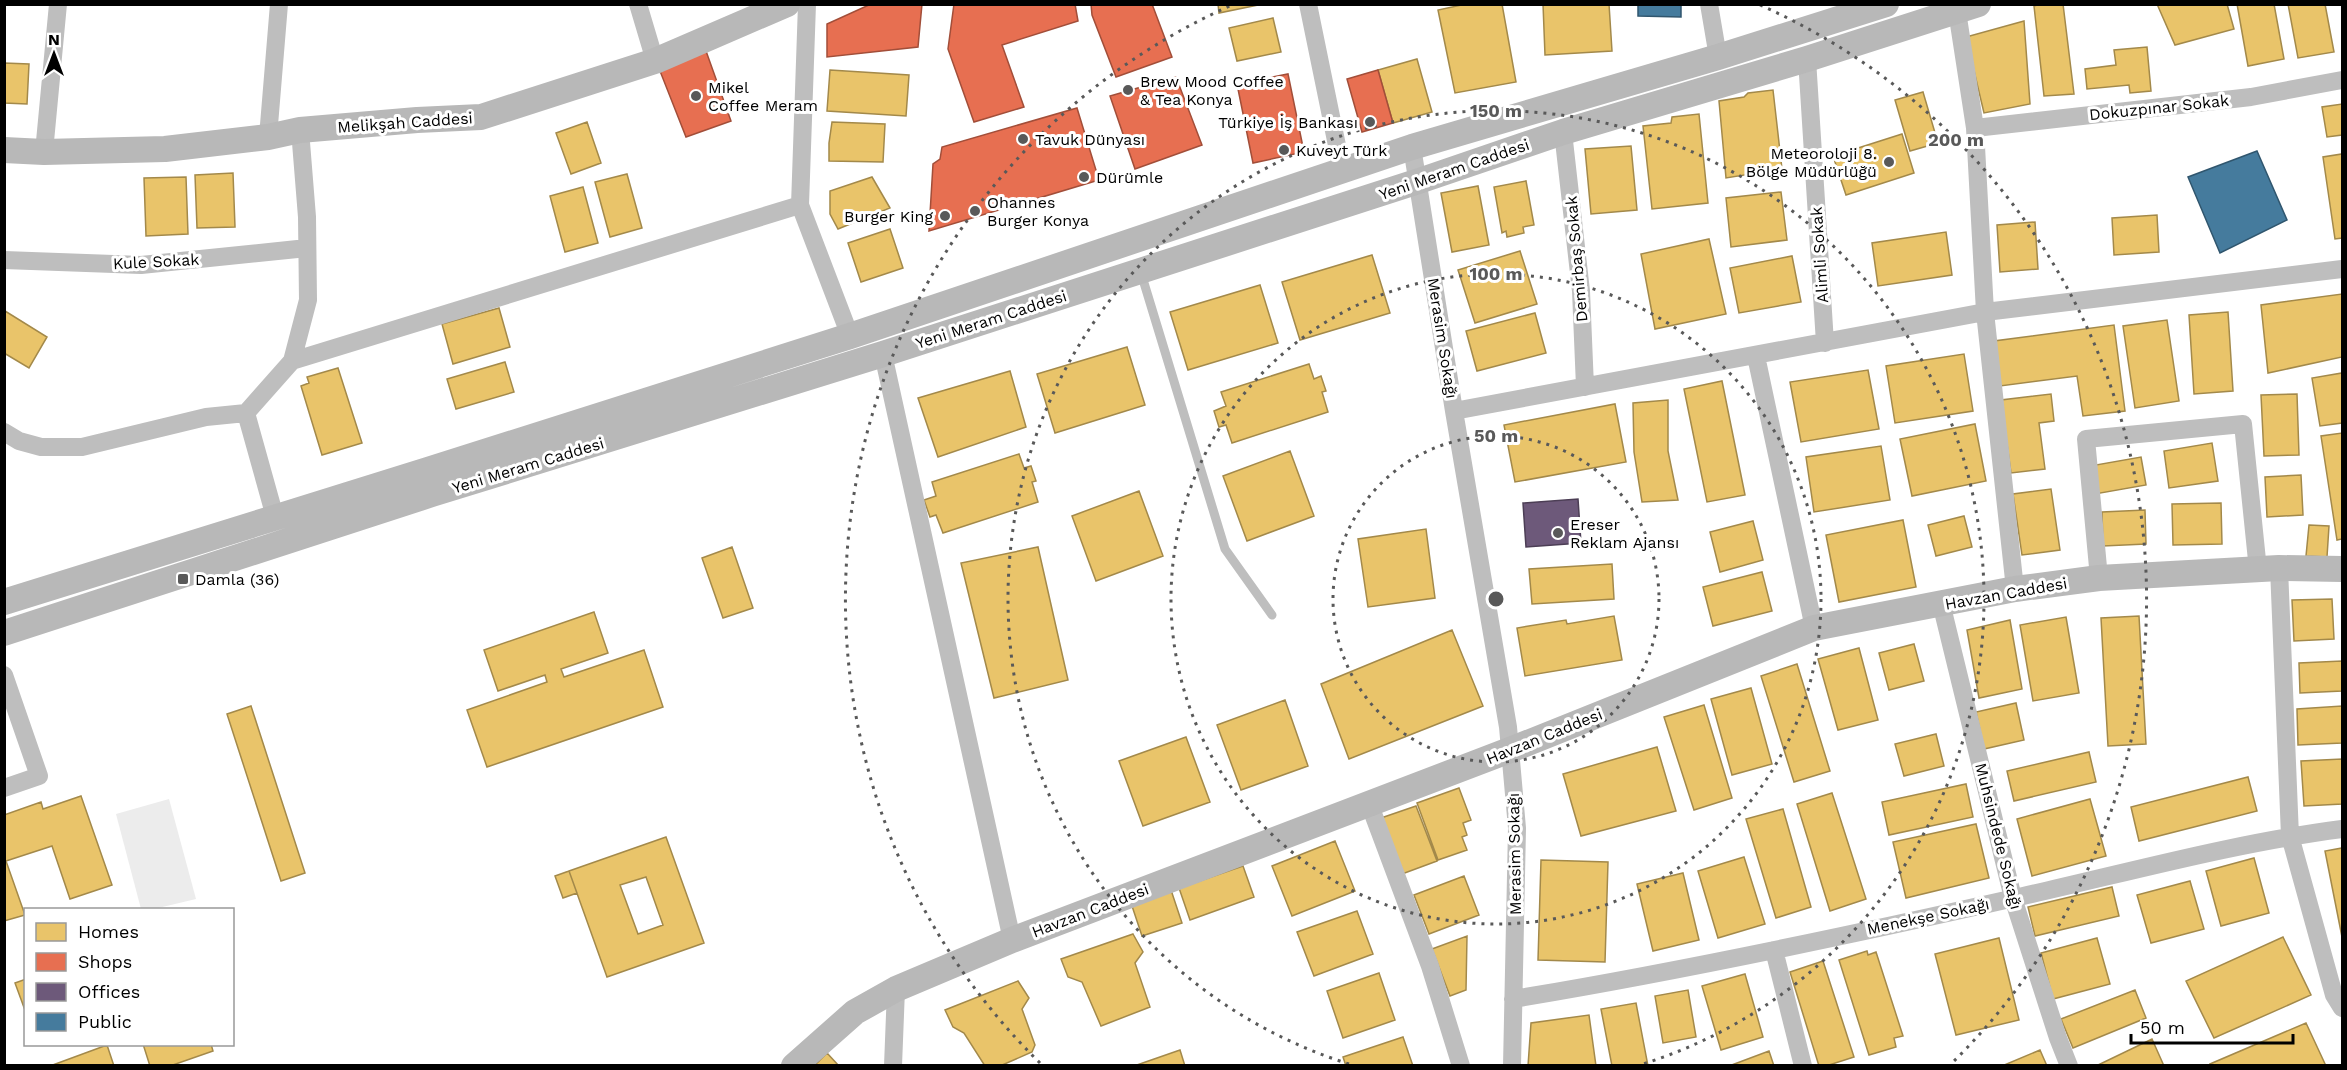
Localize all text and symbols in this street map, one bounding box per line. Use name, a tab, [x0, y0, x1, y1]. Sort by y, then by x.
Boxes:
north arrow	[24, 24, 84, 84]
text: N	[48, 30, 60, 49]
place label: Brew Mood Coffee & Tea Konya	[1140, 72, 1284, 109]
place label: Mikel Coffee Meram	[708, 78, 818, 115]
marker: Brew Mood Coffee & Tea Konya	[1121, 83, 1135, 97]
marker: Mikel Coffee Meram	[689, 89, 703, 103]
street label: Dokuzpınar Sokak	[2088, 91, 2230, 124]
text: 150 m	[1470, 100, 1522, 121]
street label: Melikşah Caddesi	[337, 108, 473, 137]
place label: Türkiye İş Bankası	[1218, 113, 1358, 132]
marker: Türkiye İş Bankası	[1363, 115, 1377, 129]
text: 200 m	[1928, 129, 1984, 150]
place label: Tavuk Dünyası	[1035, 130, 1145, 149]
marker: Tavuk Dünyası	[1016, 132, 1030, 146]
street label: Yeni Meram Caddesi	[1377, 135, 1532, 204]
place label: Kuveyt Türk	[1296, 141, 1387, 160]
marker: Kuveyt Türk	[1277, 143, 1291, 157]
place label: Meteoroloji 8. Bölge Müdürlüğü	[1746, 144, 1877, 181]
marker: Meteoroloji 8. Bölge Müdürlüğü	[1882, 155, 1896, 169]
place label: Dürümle	[1096, 168, 1163, 187]
marker: Dürümle	[1077, 170, 1091, 184]
place label: Ohannes Burger Konya	[987, 193, 1089, 230]
street label: Demirbaş Sokak	[1562, 195, 1591, 323]
marker: Ohannes Burger Konya	[968, 204, 982, 218]
street label: Alimli Sokak	[1807, 206, 1832, 304]
place label: Burger King	[844, 207, 933, 226]
marker: Burger King	[938, 209, 952, 223]
street label: Kule Sokak	[112, 250, 200, 273]
text: 100 m	[1469, 263, 1523, 284]
street label: Merasim Sokağı	[1424, 276, 1461, 400]
street label: Yeni Meram Caddesi	[913, 286, 1069, 353]
text: 50 m	[1474, 425, 1518, 446]
street label: Yeni Meram Caddesi	[450, 433, 606, 498]
place label: Ereser Reklam Ajansı	[1570, 515, 1679, 552]
marker: Ereser Reklam Ajansı	[1551, 526, 1565, 540]
place label: Damla (36)	[195, 570, 279, 589]
marker: Damla (36)	[176, 572, 190, 586]
street label: Havzan Caddesi	[1944, 573, 2069, 614]
centre of rings	[1486, 589, 1506, 609]
street label: Havzan Caddesi	[1483, 704, 1605, 768]
street label: Muhsindede Sokağı	[1971, 761, 2026, 911]
street label: Merasim Sokağı	[1504, 793, 1525, 915]
street label: Havzan Caddesi	[1029, 879, 1151, 942]
street label: Menekşe Sokağı	[1865, 894, 1991, 939]
legend	[24, 908, 234, 1046]
text: Homes	[78, 921, 139, 942]
text: Shops	[78, 951, 132, 972]
text: Offices	[78, 981, 140, 1002]
scale bar	[2131, 1007, 2293, 1045]
text: Public	[78, 1011, 132, 1032]
text: 50 m	[2140, 1017, 2185, 1038]

